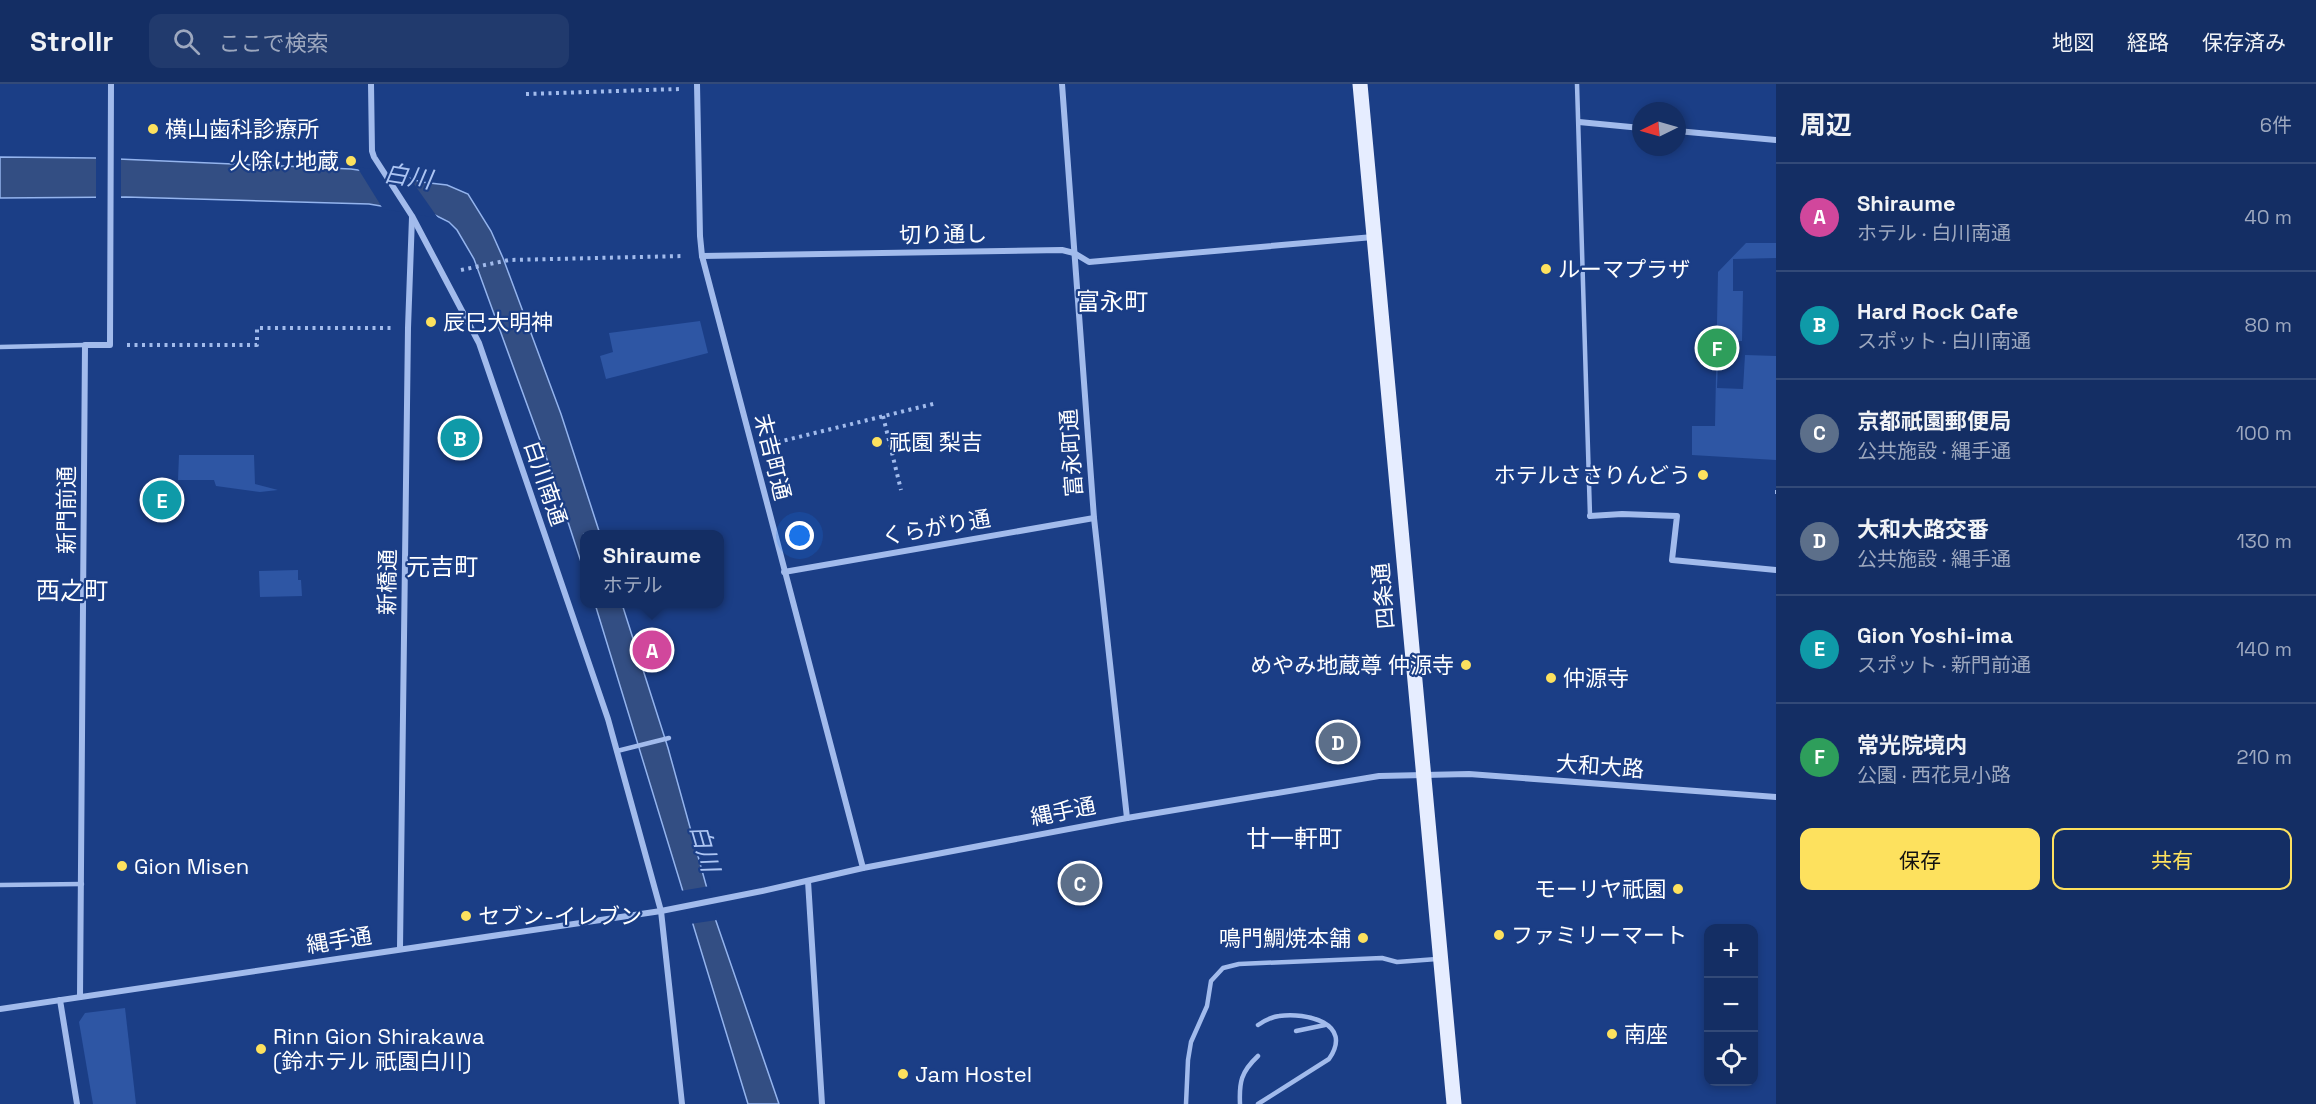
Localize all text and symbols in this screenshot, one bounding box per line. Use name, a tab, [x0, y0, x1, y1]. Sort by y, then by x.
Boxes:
search box	[149, 14, 569, 68]
text: Strollr	[30, 23, 113, 59]
icon: search	[170, 25, 203, 58]
text: ここで検索	[218, 29, 328, 57]
text: 地図	[2052, 29, 2094, 56]
text: 経路	[2127, 29, 2169, 56]
text: 保存済み	[2202, 29, 2286, 56]
north arrow	[1632, 102, 1686, 156]
text: 周辺	[1800, 108, 1852, 142]
text: 6件	[2260, 112, 2292, 138]
place label: 横山歯科診療所	[165, 115, 319, 143]
marker: 横山歯科診療所	[146, 122, 160, 136]
place label: 火除け地蔵	[229, 147, 339, 175]
marker: 火除け地蔵	[344, 154, 358, 168]
water label: 白川	[382, 157, 437, 196]
text: Shiraume	[1857, 189, 1956, 217]
text: A	[1813, 204, 1826, 230]
text: 40 m	[2244, 204, 2292, 230]
street label: 切り通し	[899, 219, 987, 249]
text: ホテル · 白川南通	[1857, 220, 2011, 246]
place label: ルーマプラザ	[1558, 255, 1690, 283]
marker: ルーマプラザ	[1539, 262, 1553, 276]
district label: 富永町	[1076, 286, 1148, 317]
text: Hard Rock Cafe	[1857, 297, 2018, 325]
place label: 辰巳大明神	[443, 308, 553, 336]
text: B	[1813, 312, 1826, 338]
text: 80 m	[2244, 312, 2292, 338]
marker: 辰巳大明神	[424, 315, 438, 329]
pin: F	[1698, 326, 1736, 370]
text: スポット · 白川南通	[1857, 328, 2031, 354]
text: 京都祇園郵便局	[1857, 407, 2011, 435]
street label: 富永町通	[1054, 408, 1088, 498]
street label: 末吉町通	[749, 411, 797, 503]
pin: B	[440, 416, 480, 460]
text: C	[1813, 420, 1826, 446]
text: 100 m	[2236, 420, 2292, 446]
place label: 祇園 梨吉	[889, 428, 983, 456]
marker: 祇園 梨吉	[870, 435, 884, 449]
street label: 白川南通	[518, 437, 574, 529]
text: 公共施設 · 縄手通	[1857, 438, 2011, 464]
place label: ホテルささりんどう	[1494, 461, 1691, 489]
street label: 新門前通	[52, 466, 80, 554]
marker: ホテルささりんどう	[1696, 468, 1710, 482]
pin: E	[142, 478, 182, 522]
street label: くらがり通	[879, 504, 993, 550]
text: 大和大路交番	[1857, 515, 1989, 543]
your location	[785, 521, 814, 550]
text: D	[1813, 528, 1826, 554]
text: 130 m	[2236, 528, 2292, 554]
popup	[580, 530, 724, 608]
text: Shiraume	[603, 541, 701, 569]
text: 公共施設 · 縄手通	[1857, 546, 2011, 572]
street label: 新橋通	[372, 549, 402, 615]
district label: 元吉町	[406, 551, 478, 582]
street label: 四条通	[1366, 562, 1400, 630]
text: ホテル	[603, 572, 663, 598]
district label: 西之町	[36, 575, 108, 606]
text: Gion Yoshi-ima	[1857, 621, 2013, 649]
pin: A	[632, 628, 672, 672]
text: E	[1814, 636, 1825, 662]
text: 140 m	[2236, 636, 2292, 662]
place label: めやみ地蔵尊 仲源寺	[1250, 651, 1454, 679]
text: スポット · 新門前通	[1857, 652, 2031, 678]
marker: めやみ地蔵尊 仲源寺	[1459, 658, 1473, 672]
place label: 仲源寺	[1563, 664, 1629, 692]
marker: 仲源寺	[1544, 671, 1558, 685]
pin: D	[1318, 720, 1358, 764]
text: 常光院境内	[1857, 731, 1967, 759]
text: F	[1814, 744, 1825, 770]
text: 210 m	[2236, 744, 2292, 770]
street label: 大和大路	[1555, 749, 1645, 783]
text: 公園 · 西花見小路	[1857, 762, 2011, 788]
street label: 縄手通	[1028, 791, 1098, 831]
water label: 白川	[683, 821, 727, 878]
district label: 廿一軒町	[1246, 823, 1342, 854]
button: 保存	[1800, 828, 2040, 890]
button: 共有	[2052, 828, 2292, 890]
place label: Gion Misen	[134, 852, 249, 880]
marker: Gion Misen	[115, 859, 129, 873]
pin: C	[1060, 860, 1100, 906]
place label: モーリヤ祇園	[1534, 875, 1666, 903]
marker: モーリヤ祇園	[1671, 882, 1685, 896]
place label: セブン-イレブン	[478, 902, 642, 930]
marker: セブン-イレブン	[459, 909, 473, 923]
street label: 縄手通	[304, 921, 374, 959]
place label: ファミリーマート	[1511, 921, 1687, 949]
place label: 鳴門鯛焼本舗	[1219, 924, 1351, 952]
map controls	[1704, 924, 1758, 1086]
button: +	[1704, 924, 1758, 978]
marker: ファミリーマート	[1492, 928, 1506, 942]
marker: 鳴門鯛焼本舗	[1356, 931, 1370, 945]
button: −	[1704, 978, 1758, 1032]
place label: 南座	[1624, 1020, 1668, 1048]
place label: Rinn Gion Shirakawa (鈴ホテル 祇園白川)	[273, 1022, 485, 1075]
marker: 南座	[1605, 1027, 1619, 1041]
button: locate	[1704, 1032, 1758, 1086]
marker: Rinn Gion Shirakawa (鈴ホテル 祇園白川)	[254, 1042, 268, 1056]
place label: Jam Hostel	[915, 1060, 1032, 1088]
marker: Jam Hostel	[896, 1067, 910, 1081]

